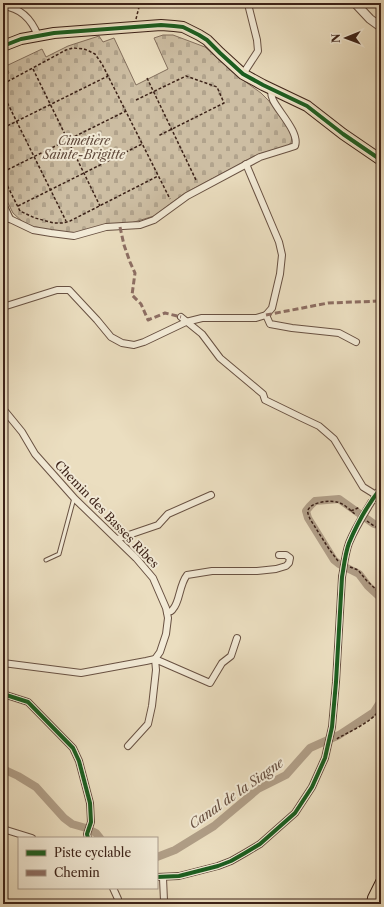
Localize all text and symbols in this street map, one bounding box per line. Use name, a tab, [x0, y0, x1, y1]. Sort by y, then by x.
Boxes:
north arrow	[326, 18, 366, 58]
text: N	[329, 33, 343, 43]
park label: Cimetière Sainte-Brigitte	[42, 133, 126, 162]
street label: Chemin des Basses Ribes	[52, 457, 162, 571]
water label: Canal de la Siagne	[186, 754, 287, 832]
legend	[18, 837, 158, 889]
text: Piste cyclable	[54, 845, 131, 860]
text: Chemin	[54, 865, 100, 880]

